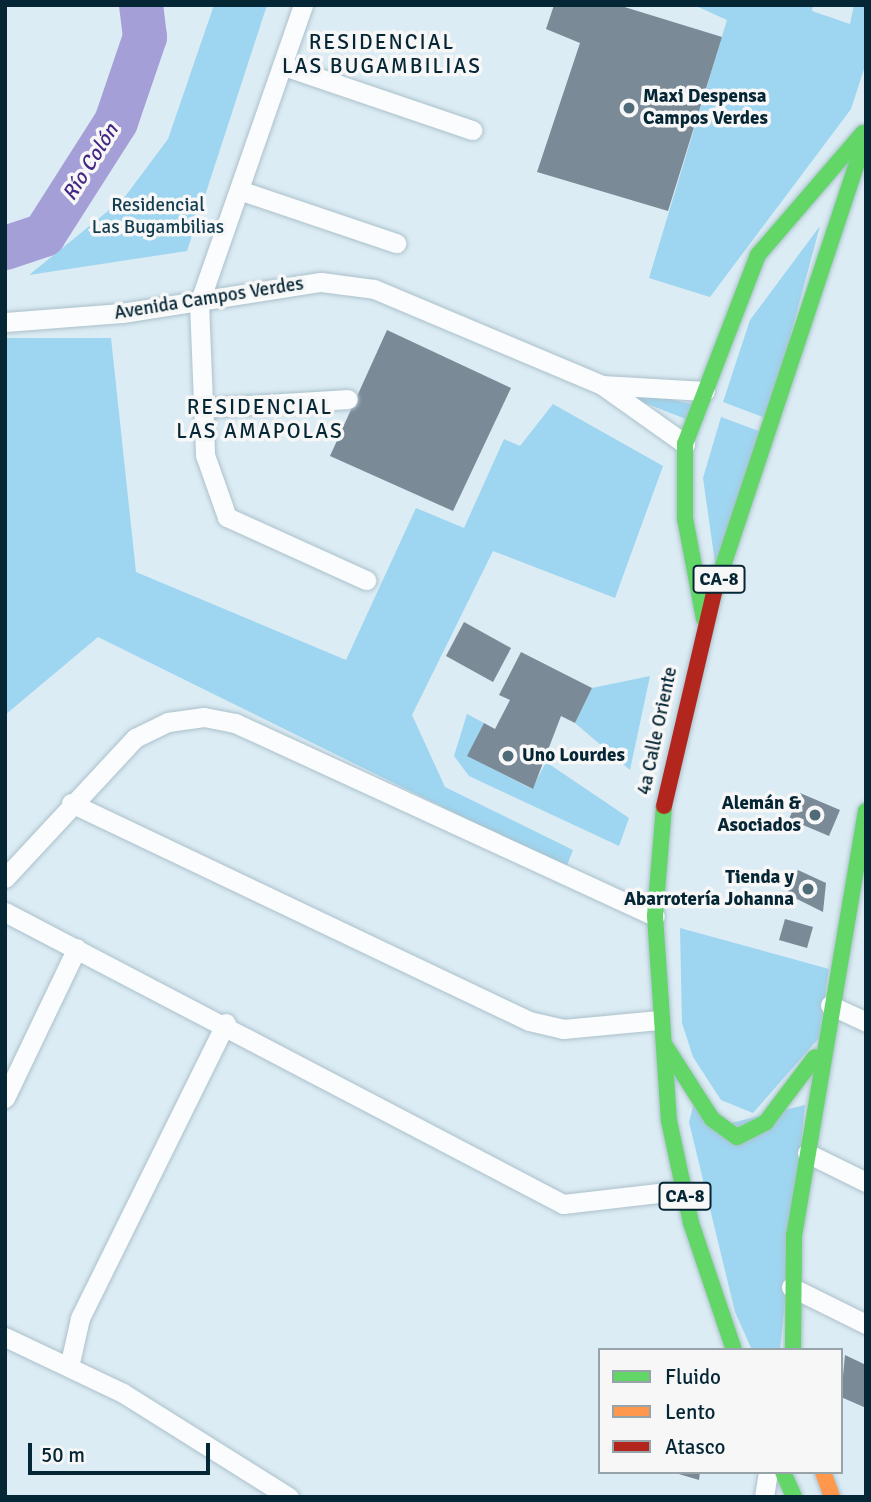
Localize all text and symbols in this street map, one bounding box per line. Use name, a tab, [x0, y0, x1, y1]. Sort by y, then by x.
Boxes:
district label: RESIDENCIAL LAS BUGAMBILIAS	[284, 29, 480, 79]
place label: Maxi Despensa Campos Verdes	[643, 86, 768, 130]
marker: Maxi Despensa Campos Verdes	[621, 100, 637, 116]
water label: Río Colón	[57, 119, 123, 205]
park label: Residencial Las Bugambilias	[92, 195, 224, 239]
street label: Avenida Campos Verdes	[113, 273, 305, 325]
district label: RESIDENCIAL LAS AMAPOLAS	[178, 394, 342, 444]
road number: CA-8	[691, 564, 747, 594]
street label: 4a Calle Oriente	[633, 665, 683, 797]
place label: Uno Lourdes	[522, 745, 625, 767]
marker: Uno Lourdes	[500, 748, 516, 764]
place label: Alemán & Asociados	[717, 793, 801, 837]
marker: Alemán & Asociados	[807, 807, 823, 823]
place label: Tienda y Abarrotería Johanna	[624, 867, 794, 911]
marker: Tienda y Abarrotería Johanna	[800, 881, 816, 897]
road number: CA-8	[657, 1182, 713, 1210]
legend	[598, 1348, 843, 1474]
text: Fluido	[665, 1364, 721, 1390]
text: Lento	[665, 1399, 715, 1425]
scale bar	[32, 1428, 214, 1472]
text: Atasco	[665, 1434, 725, 1460]
text: 50 m	[41, 1442, 85, 1468]

